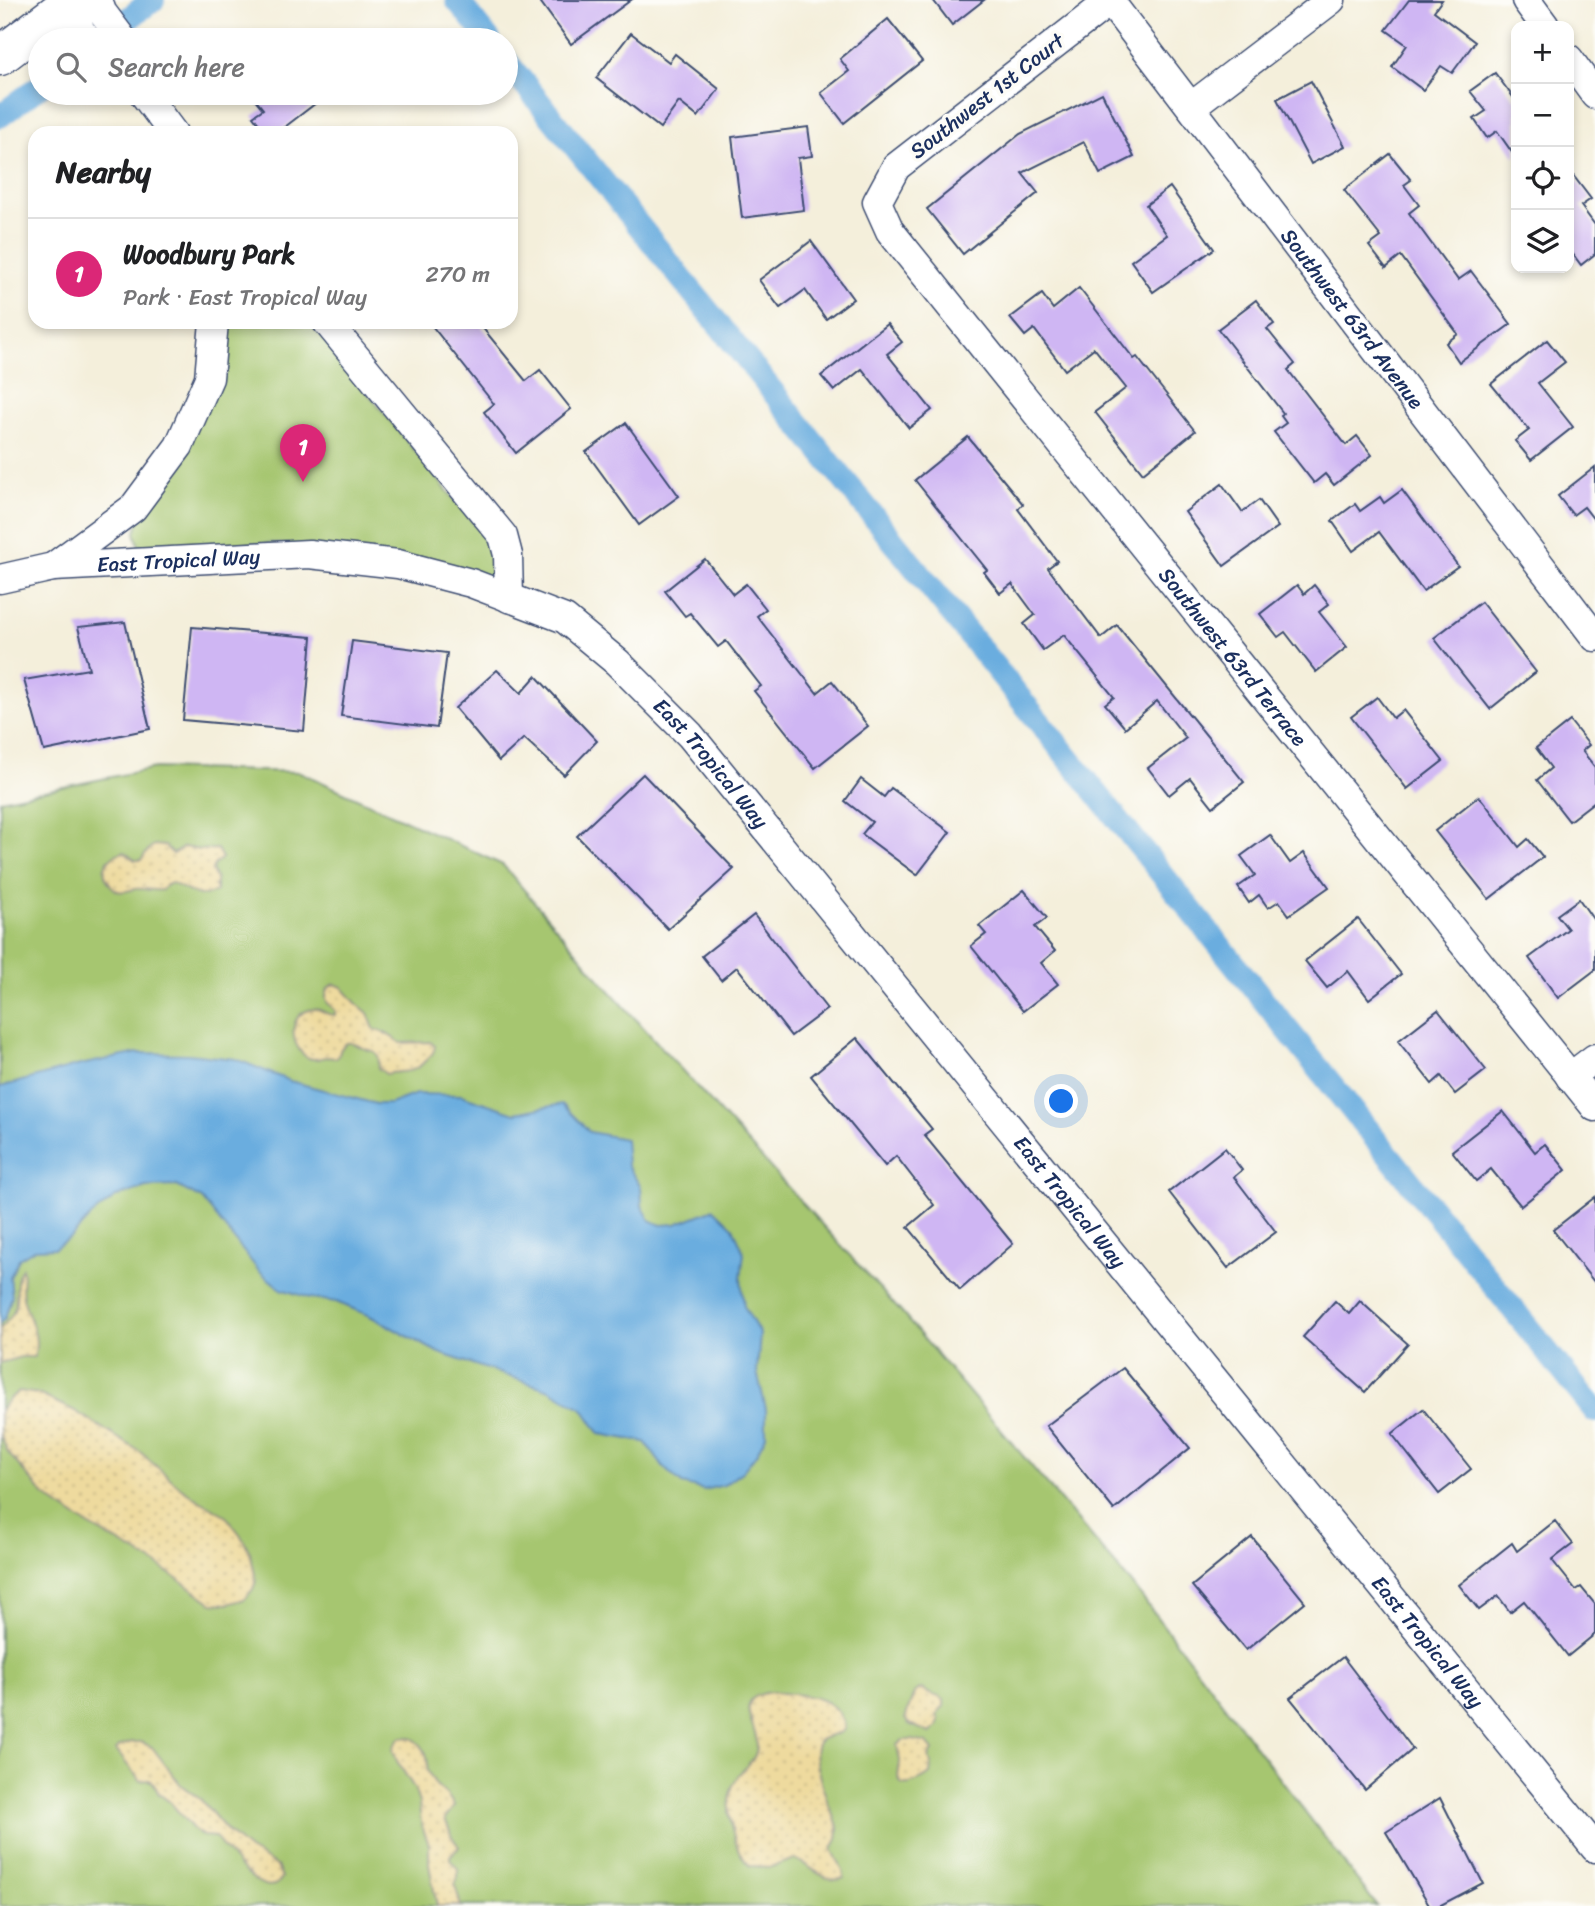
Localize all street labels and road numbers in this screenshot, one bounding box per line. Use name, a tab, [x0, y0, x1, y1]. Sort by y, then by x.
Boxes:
street label: Southwest 1st Court	[901, 22, 1074, 169]
street label: Southwest 63rd Avenue	[1270, 220, 1434, 418]
street label: East Tropical Way	[96, 538, 261, 584]
street label: Southwest 63rd Terrace	[1148, 558, 1317, 755]
street label: East Tropical Way	[644, 689, 778, 838]
street label: East Tropical Way	[1004, 1127, 1136, 1277]
street label: East Tropical Way	[1361, 1567, 1494, 1717]

